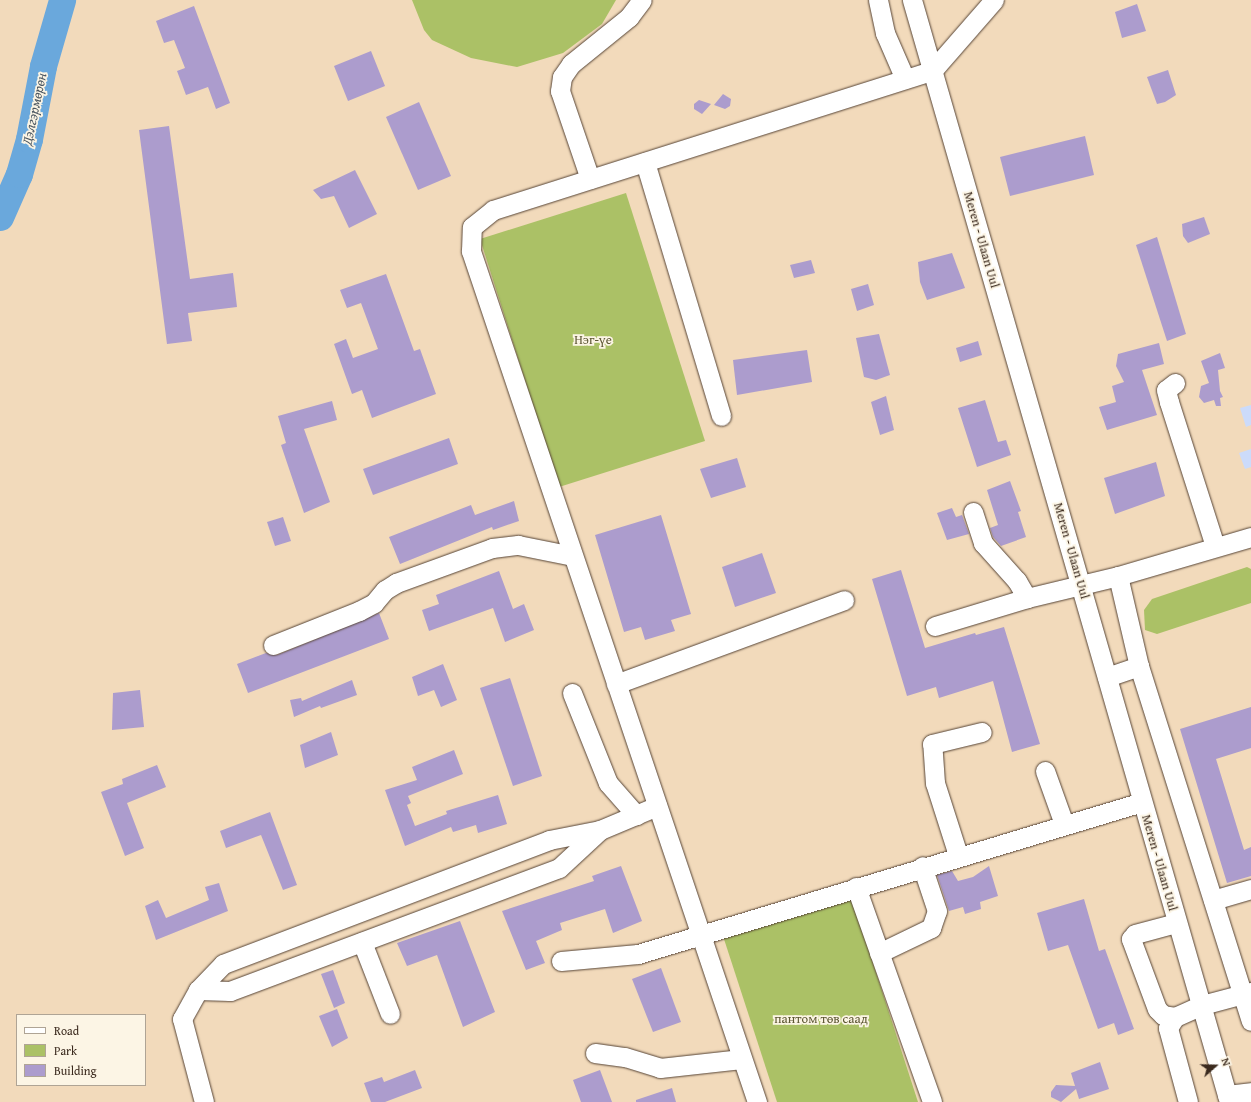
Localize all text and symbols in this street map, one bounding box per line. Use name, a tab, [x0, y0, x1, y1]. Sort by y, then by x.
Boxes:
water label: Дэлгэрмөрөн	[18, 71, 50, 147]
street label: Meren - Ulaan Uul	[960, 190, 1002, 290]
park label: Нэг-үе	[574, 332, 612, 348]
street label: Meren - Ulaan Uul	[1050, 501, 1092, 601]
street label: Meren - Ulaan Uul	[1138, 813, 1180, 913]
park label: пантом төв саад	[774, 1011, 868, 1027]
legend	[16, 1014, 146, 1086]
text: Road	[54, 1022, 79, 1039]
text: Park	[54, 1042, 77, 1059]
north arrow	[1195, 1046, 1235, 1086]
text: N	[1217, 1056, 1235, 1068]
text: Building	[54, 1062, 97, 1079]

